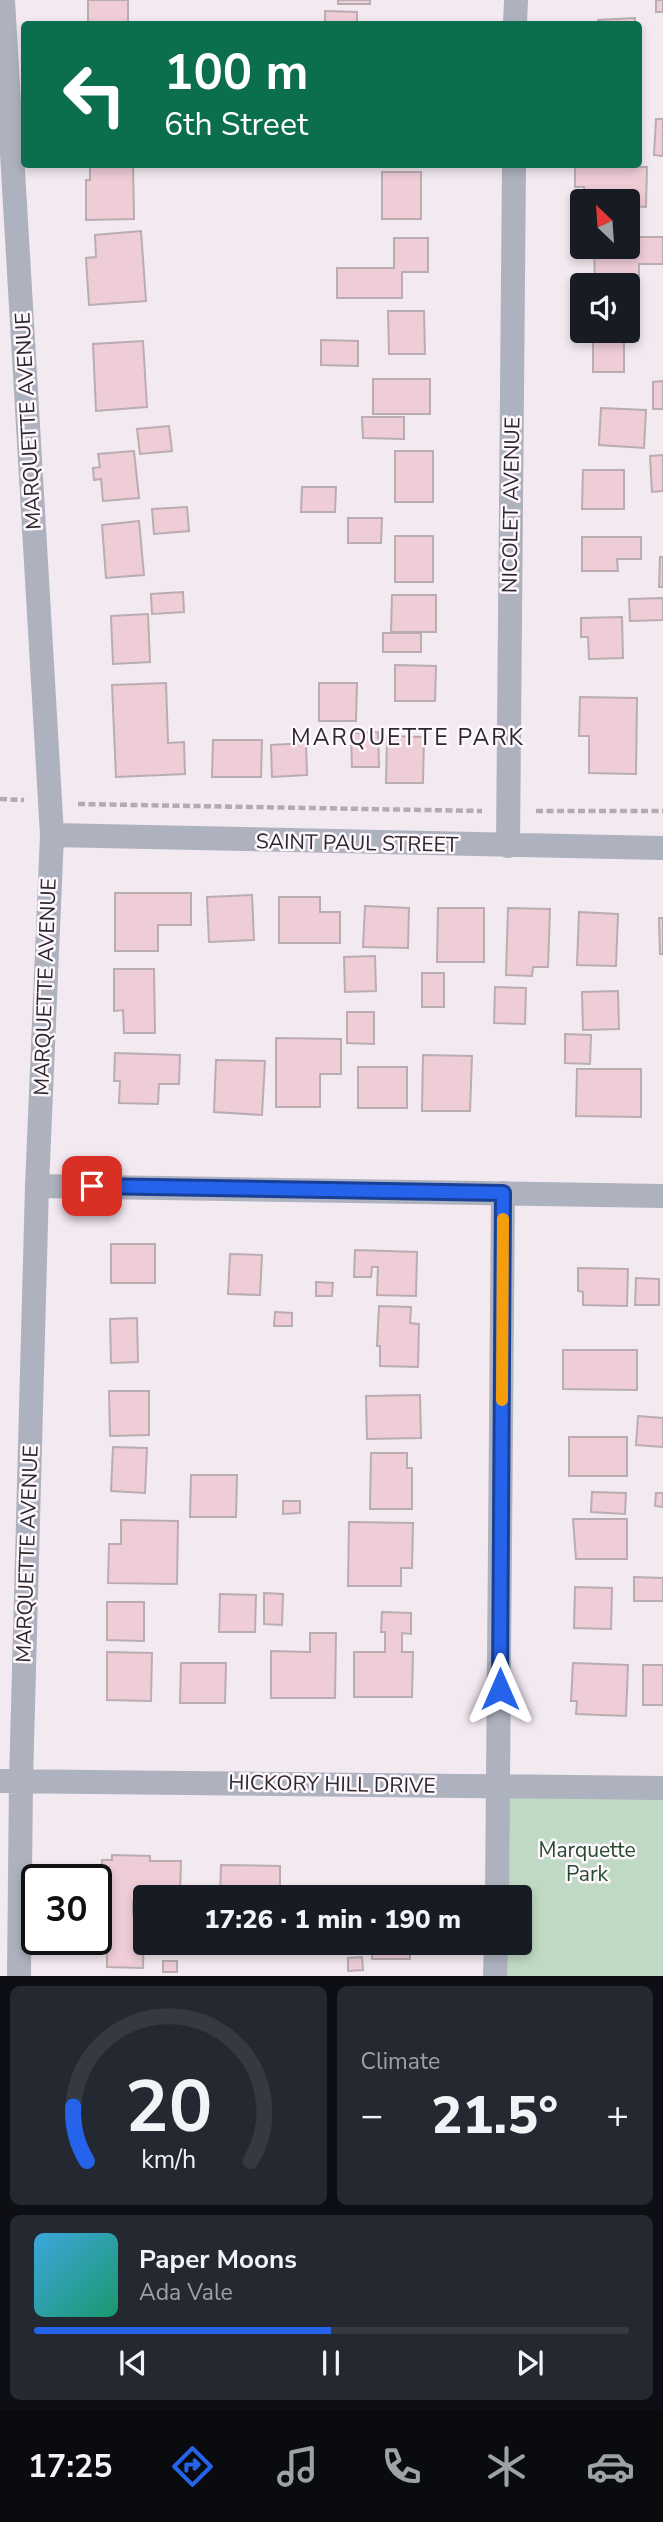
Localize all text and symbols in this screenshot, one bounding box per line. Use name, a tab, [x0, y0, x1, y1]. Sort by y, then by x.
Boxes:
text: 100 m	[164, 39, 308, 106]
icon: left	[49, 49, 140, 140]
text: 6th Street	[164, 103, 308, 146]
north arrow	[570, 189, 640, 259]
map controls	[570, 189, 640, 343]
button: sound	[570, 273, 640, 343]
street label: MARQUETTE AVENUE	[8, 312, 48, 530]
street label: NICOLET AVENUE	[495, 417, 527, 593]
district label: MARQUETTE PARK	[291, 722, 525, 753]
street label: SAINT PAUL STREET	[256, 827, 459, 859]
street label: MARQUETTE AVENUE	[27, 878, 63, 1096]
pin	[62, 1156, 122, 1216]
icon: arrive	[73, 1167, 111, 1205]
street label: MARQUETTE AVENUE	[9, 1445, 45, 1663]
position arrow	[463, 1652, 537, 1726]
street label: HICKORY HILL DRIVE	[228, 1768, 436, 1800]
park label: Marquette Park	[538, 1836, 636, 1888]
speed limit sign: 30	[21, 1864, 112, 1955]
text: 17:26 · 1 min · 190 m	[204, 1902, 461, 1937]
text: Climate	[361, 2046, 440, 2077]
text: 20	[125, 2058, 212, 2158]
text: 21.5°	[431, 2080, 558, 2151]
text: −	[361, 2090, 383, 2141]
text: +	[606, 2090, 629, 2141]
text: km/h	[141, 2143, 196, 2177]
text: Paper Moons	[139, 2242, 297, 2277]
text: Ada Vale	[139, 2277, 233, 2308]
icon: previous	[114, 2344, 152, 2382]
icon: pause	[312, 2344, 350, 2382]
icon: next	[511, 2344, 549, 2382]
icon: directions	[168, 2442, 217, 2491]
icon: music	[273, 2442, 322, 2491]
icon: phone	[377, 2442, 426, 2491]
icon: climate	[482, 2442, 531, 2491]
icon: car	[586, 2442, 635, 2491]
text: 17:25	[28, 2445, 113, 2488]

